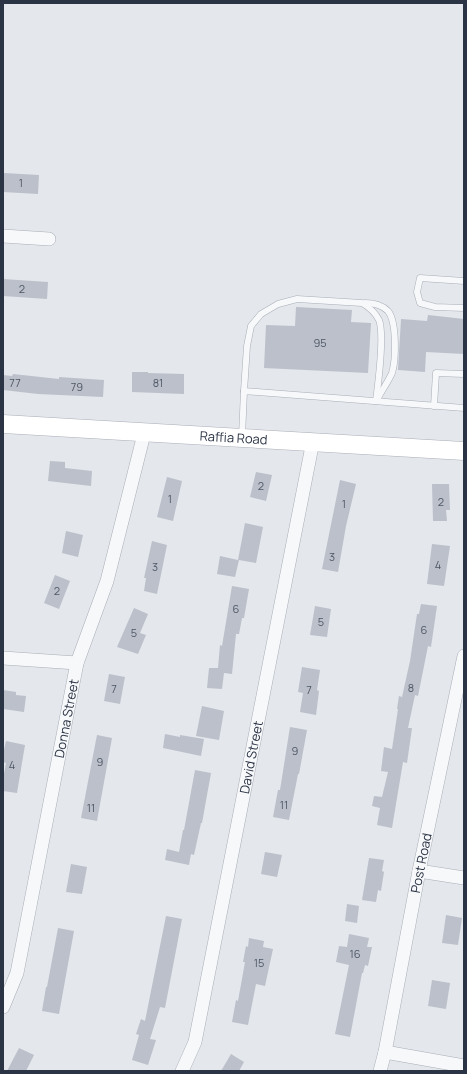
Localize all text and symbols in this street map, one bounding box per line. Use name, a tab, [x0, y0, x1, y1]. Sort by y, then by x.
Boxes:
house number: 1	[19, 175, 23, 190]
house number: 2	[19, 281, 25, 296]
house number: 95	[313, 335, 327, 350]
house number: 77	[9, 375, 21, 390]
house number: 81	[153, 375, 163, 390]
house number: 79	[71, 379, 83, 394]
street label: Raffia Road	[199, 427, 268, 448]
house number: 2	[258, 478, 264, 493]
house number: 1	[168, 491, 172, 506]
house number: 2	[438, 494, 444, 509]
house number: 1	[342, 496, 346, 511]
house number: 3	[329, 549, 335, 564]
house number: 4	[435, 557, 441, 572]
house number: 3	[152, 559, 158, 574]
house number: 2	[54, 583, 60, 598]
house number: 6	[233, 601, 240, 616]
house number: 5	[318, 614, 324, 629]
house number: 6	[421, 622, 428, 637]
house number: 5	[131, 625, 137, 640]
street label: Donna Street	[50, 678, 83, 759]
house number: 8	[408, 680, 414, 695]
house number: 7	[111, 681, 117, 696]
house number: 7	[306, 682, 312, 697]
street label: David Street	[235, 719, 267, 795]
house number: 9	[292, 743, 299, 758]
house number: 9	[97, 754, 104, 769]
house number: 4	[9, 757, 15, 772]
house number: 11	[280, 797, 288, 812]
house number: 11	[87, 800, 95, 815]
street label: Post Road	[406, 831, 436, 895]
house number: 16	[349, 946, 361, 961]
house number: 15	[254, 955, 264, 970]

